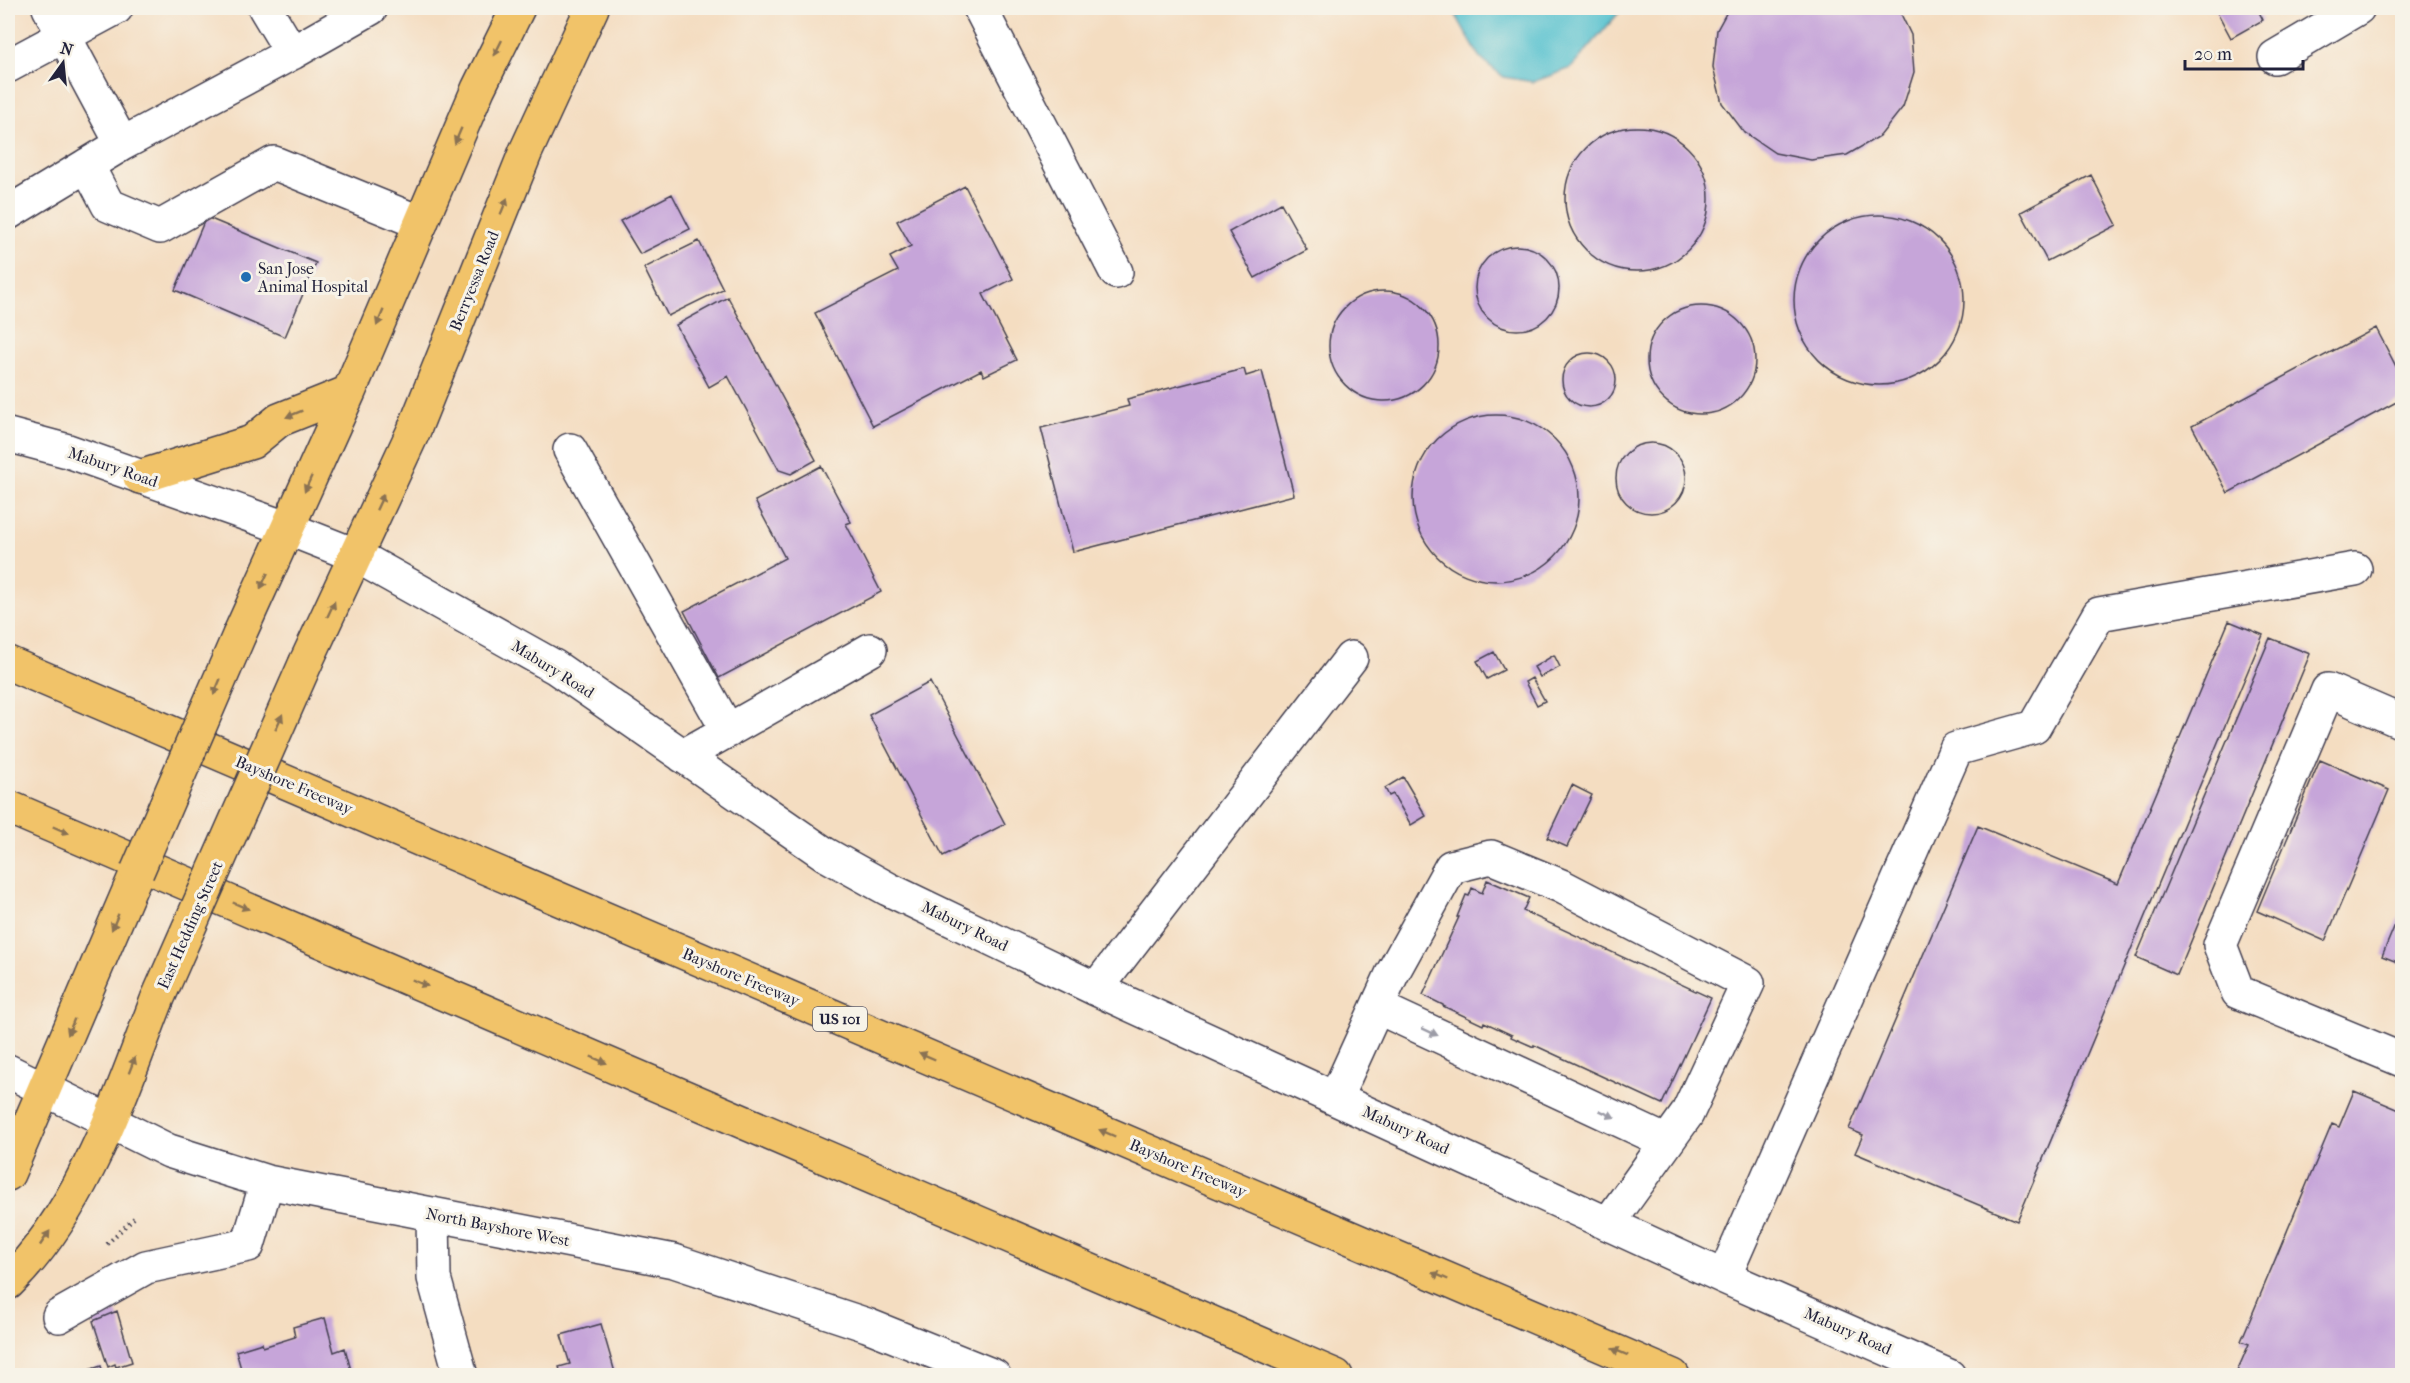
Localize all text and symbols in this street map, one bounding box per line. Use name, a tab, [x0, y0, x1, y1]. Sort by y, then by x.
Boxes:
north arrow	[33, 33, 93, 93]
scale bar	[2185, 33, 2304, 71]
text: N	[58, 38, 76, 60]
one-way arrow	[493, 39, 503, 57]
text: 20 m	[2194, 44, 2232, 65]
one-way arrow	[453, 128, 462, 145]
one-way arrow	[499, 196, 509, 214]
street label: Berryessa Road	[445, 228, 503, 334]
place label: San Jose Animal Hospital	[257, 259, 369, 296]
marker: San Jose Animal Hospital	[239, 270, 253, 284]
one-way arrow	[375, 309, 385, 327]
one-way arrow	[285, 410, 303, 419]
street label: Mabury Road	[66, 443, 161, 491]
one-way arrow	[303, 476, 313, 494]
one-way arrow	[376, 493, 385, 510]
one-way arrow	[260, 572, 269, 589]
one-way arrow	[326, 600, 335, 617]
street label: Mabury Road	[508, 636, 598, 702]
one-way arrow	[212, 678, 222, 696]
one-way arrow	[274, 713, 284, 731]
street label: Bayshore Freeway	[233, 752, 356, 818]
one-way arrow	[53, 825, 71, 835]
street label: East Hedding Street	[153, 858, 227, 992]
street label: Mabury Road	[919, 897, 1012, 955]
one-way arrow	[232, 901, 250, 911]
one-way arrow	[110, 913, 119, 931]
street label: Bayshore Freeway	[680, 944, 803, 1010]
one-way arrow	[411, 979, 429, 988]
road number: US 101	[813, 1007, 867, 1031]
one-way arrow	[66, 1018, 76, 1036]
one-way arrow	[1422, 1027, 1439, 1036]
one-way arrow	[918, 1051, 936, 1061]
one-way arrow	[127, 1055, 137, 1073]
one-way arrow	[591, 1055, 609, 1065]
street label: Mabury Road	[1360, 1102, 1453, 1159]
one-way arrow	[1599, 1109, 1616, 1118]
one-way arrow	[1097, 1128, 1115, 1138]
street label: Bayshore Freeway	[1127, 1135, 1250, 1201]
street label: North Bayshore West	[425, 1204, 572, 1250]
one-way arrow	[39, 1230, 50, 1246]
one-way arrow	[1431, 1271, 1449, 1281]
street label: Mabury Road	[1801, 1303, 1895, 1359]
one-way arrow	[1611, 1348, 1628, 1357]

